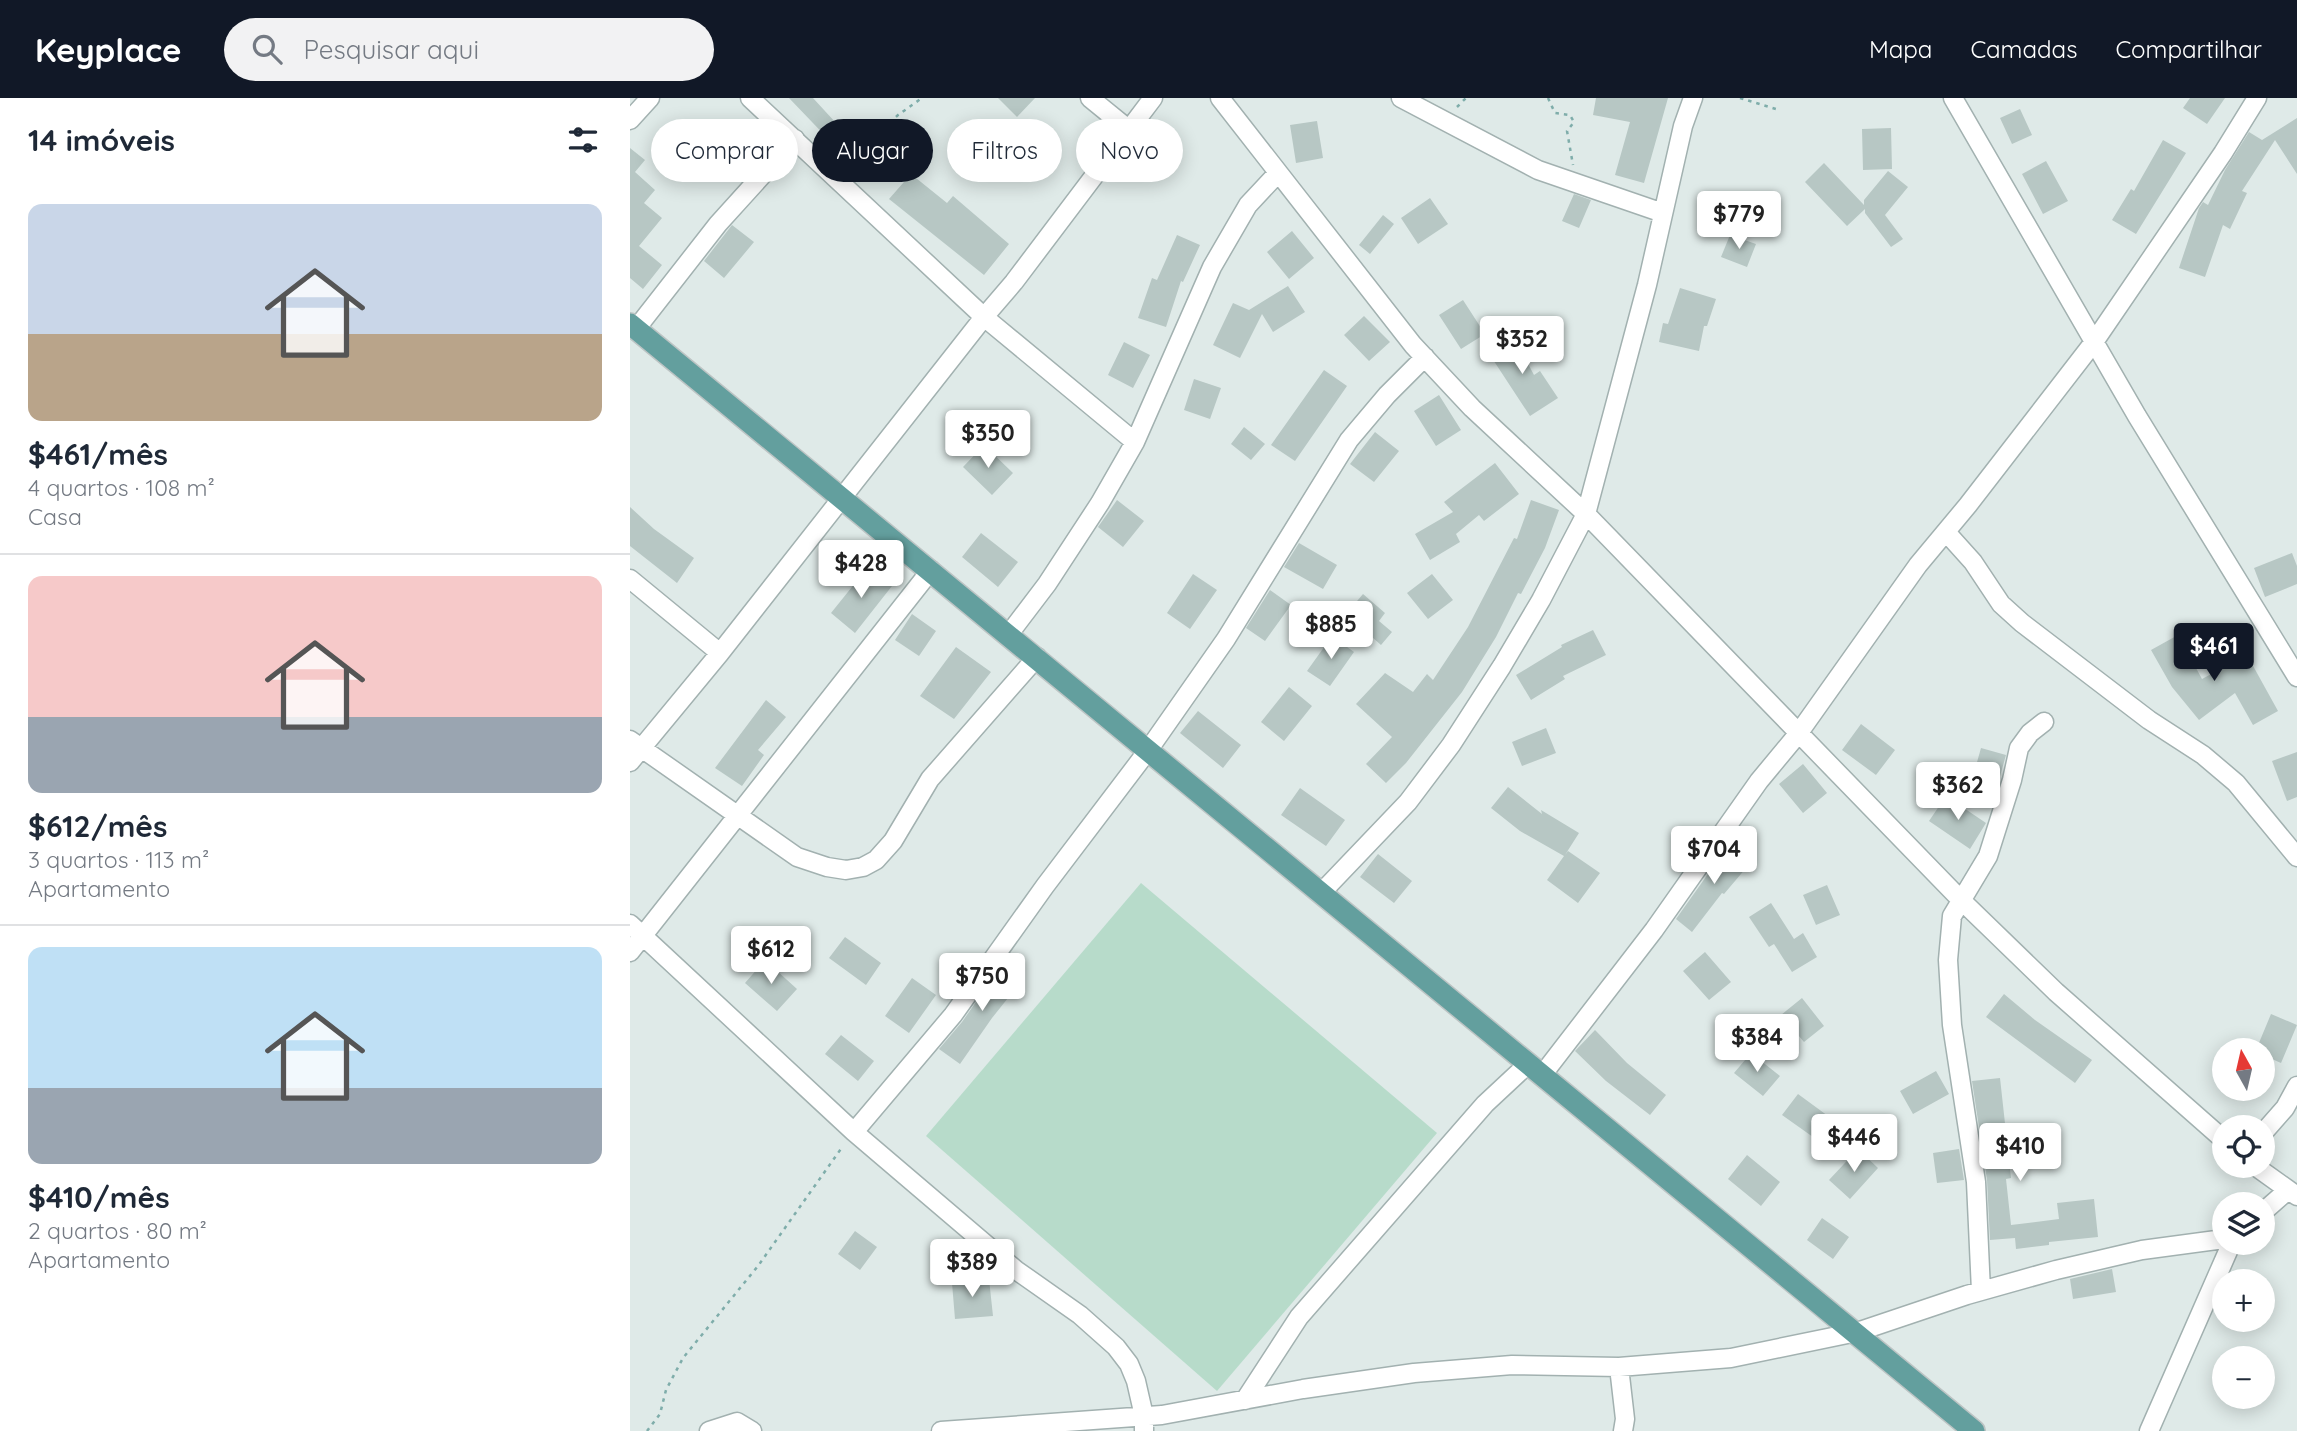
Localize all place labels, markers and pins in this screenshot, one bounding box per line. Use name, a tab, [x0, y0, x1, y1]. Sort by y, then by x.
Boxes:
pin: $779	[1698, 192, 1780, 251]
pin: $352	[1481, 316, 1563, 376]
pin: $350	[947, 410, 1029, 470]
pin: $428	[820, 540, 902, 600]
pin: $885	[1290, 602, 1372, 661]
pin: $461	[2173, 624, 2255, 683]
pin: $362	[1917, 762, 1999, 822]
pin: $704	[1673, 826, 1755, 886]
pin: $612	[730, 926, 812, 986]
pin: $750	[941, 954, 1023, 1013]
pin: $384	[1716, 1014, 1798, 1074]
pin: $446	[1813, 1114, 1895, 1174]
pin: $410	[1979, 1124, 2061, 1183]
pin: $389	[931, 1240, 1013, 1299]

